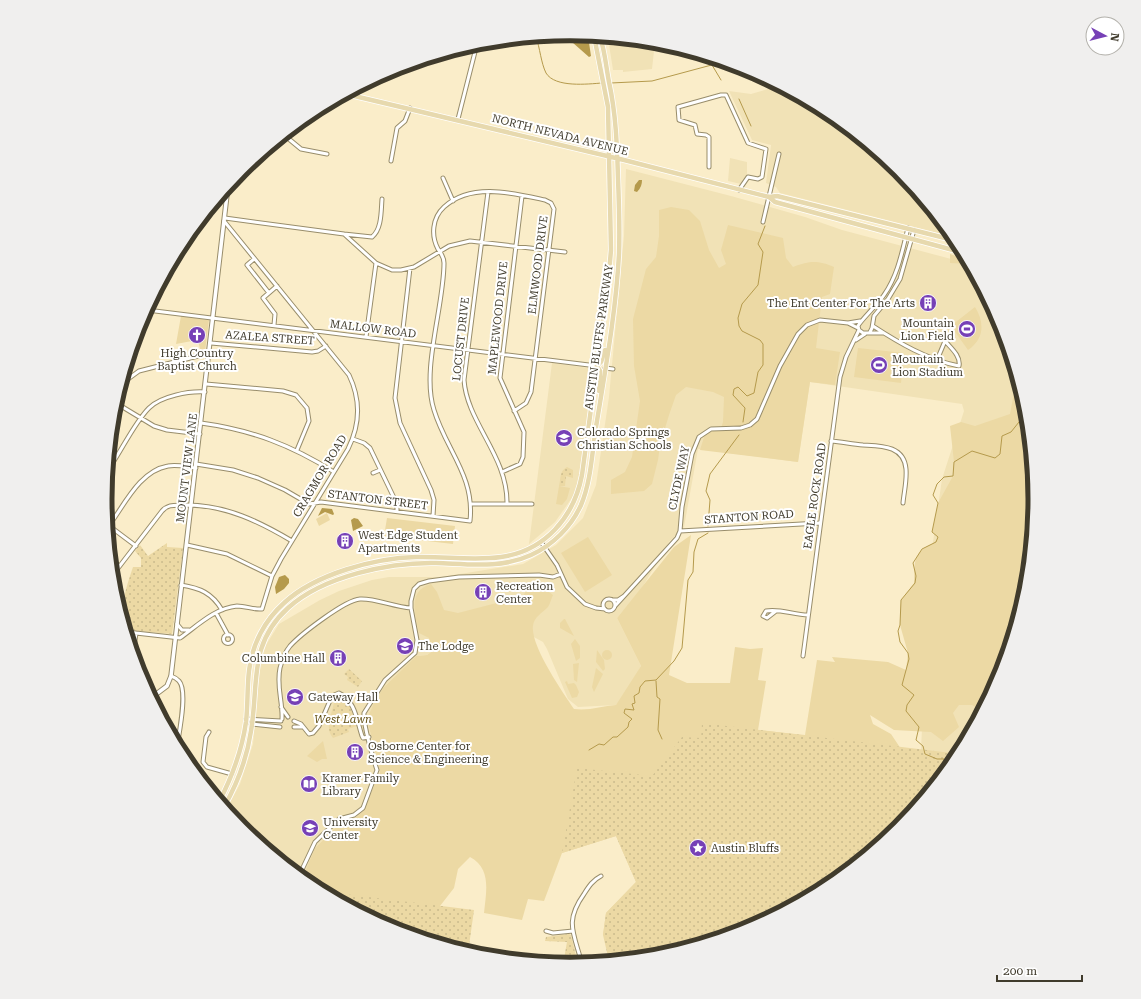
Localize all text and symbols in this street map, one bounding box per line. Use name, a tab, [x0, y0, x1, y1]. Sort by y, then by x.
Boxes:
north arrow	[1085, 16, 1125, 56]
text: N	[1107, 32, 1121, 43]
street label: NORTH NEVADA AVENUE	[490, 112, 630, 158]
street label: ELMWOOD DRIVE	[526, 215, 550, 315]
street label: MAPLEWOOD DRIVE	[486, 261, 510, 375]
street label: AUSTIN BLUFFS PARKWAY	[582, 263, 616, 411]
building icon: The Ent Center For The Arts	[918, 293, 938, 313]
street label: LOCUST DRIVE	[450, 297, 472, 381]
place label: The Ent Center For The Arts	[767, 297, 915, 310]
street label: MALLOW ROAD	[329, 317, 417, 341]
place label: Mountain Lion Field	[901, 317, 954, 343]
sports icon: Mountain Lion Field	[957, 319, 977, 339]
church icon: High Country Baptist Church	[187, 325, 207, 345]
street label: AZALEA STREET	[225, 328, 315, 348]
place label: High Country Baptist Church	[157, 347, 237, 373]
place label: Mountain Lion Stadium	[892, 353, 963, 379]
sports icon: Mountain Lion Stadium	[869, 355, 889, 375]
street label: MOUNT VIEW LANE	[174, 413, 200, 523]
place label: Colorado Springs Christian Schools	[577, 426, 671, 452]
school or university icon: Colorado Springs Christian Schools	[554, 428, 574, 448]
street label: CRAGMOR ROAD	[290, 433, 350, 519]
street label: EAGLE ROCK ROAD	[801, 442, 829, 550]
street label: CLYDE WAY	[666, 444, 692, 511]
street label: STANTON STREET	[327, 487, 429, 513]
street label: STANTON ROAD	[704, 507, 794, 527]
place label: West Edge Student Apartments	[358, 529, 458, 555]
building icon: West Edge Student Apartments	[335, 531, 355, 551]
place label: Recreation Center	[496, 580, 553, 606]
building icon: Recreation Center	[473, 582, 493, 602]
school or university icon: The Lodge	[395, 636, 415, 656]
place label: The Lodge	[418, 640, 474, 653]
building icon: Columbine Hall	[328, 648, 348, 668]
place label: Columbine Hall	[242, 652, 326, 665]
school or university icon: Gateway Hall	[285, 687, 305, 707]
place label: Gateway Hall	[308, 691, 379, 704]
park label: West Lawn	[314, 713, 372, 726]
place label: Osborne Center for Science & Engineering	[368, 740, 489, 766]
building icon: Osborne Center for Science & Engineering	[345, 742, 365, 762]
place label: Kramer Family Library	[322, 772, 400, 798]
library icon: Kramer Family Library	[299, 774, 319, 794]
place label: University Center	[323, 816, 379, 842]
school or university icon: University Center	[300, 818, 320, 838]
place icon: Austin Bluffs	[688, 838, 708, 858]
place label: Austin Bluffs	[711, 842, 779, 855]
scale bar	[997, 957, 1082, 983]
text: 200 m	[1003, 964, 1037, 978]

